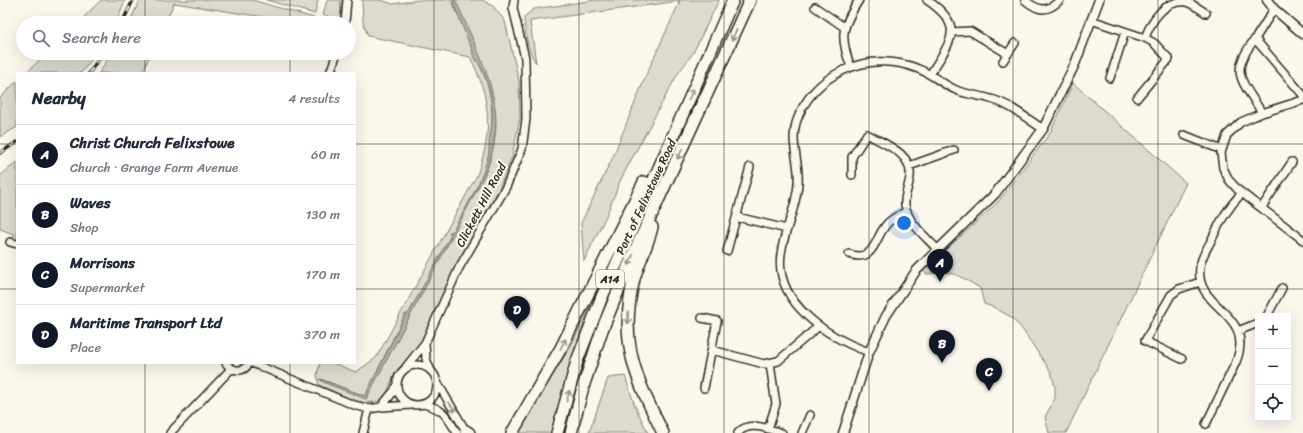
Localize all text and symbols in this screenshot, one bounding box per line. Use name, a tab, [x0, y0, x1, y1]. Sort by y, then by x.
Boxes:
search box	[16, 16, 356, 60]
text: Search here	[62, 25, 141, 51]
icon: search	[30, 27, 52, 49]
one-way arrow	[730, 29, 737, 41]
text: Nearby	[32, 83, 86, 113]
text: 4 results	[288, 87, 340, 110]
one-way arrow	[688, 88, 695, 100]
text: Christ Church Felixstowe	[70, 130, 234, 156]
street label: Port of Felixstowe Road	[610, 135, 683, 259]
text: A	[41, 143, 49, 166]
text: 60 m	[311, 143, 340, 166]
one-way arrow	[676, 147, 683, 159]
text: Church · Grange Farm Avenue	[70, 156, 238, 179]
street label: Clickett Hill Road	[449, 158, 513, 251]
text: Waves	[70, 190, 111, 216]
text: B	[41, 203, 49, 226]
text: 130 m	[306, 203, 340, 226]
your location	[894, 213, 914, 233]
text: Shop	[70, 216, 98, 239]
pin: A	[927, 249, 953, 282]
text: Morrisons	[70, 250, 135, 276]
one-way arrow	[627, 254, 634, 266]
text: C	[41, 263, 49, 286]
text: 170 m	[305, 263, 340, 286]
road number: A14	[596, 270, 624, 288]
text: Supermarket	[70, 276, 145, 299]
pin: D	[504, 296, 530, 329]
text: Maritime Transport Ltd	[70, 310, 222, 336]
one-way arrow	[625, 311, 632, 324]
map controls	[1255, 313, 1291, 421]
button: +	[1255, 313, 1291, 349]
text: D	[41, 323, 49, 346]
text: 370 m	[304, 323, 340, 346]
pin: B	[929, 330, 955, 363]
text: Place	[70, 336, 101, 359]
one-way arrow	[559, 338, 567, 350]
button: −	[1255, 349, 1291, 385]
pin: C	[976, 358, 1002, 391]
button: locate	[1255, 385, 1291, 421]
one-way arrow	[565, 389, 572, 402]
one-way arrow	[448, 401, 456, 412]

